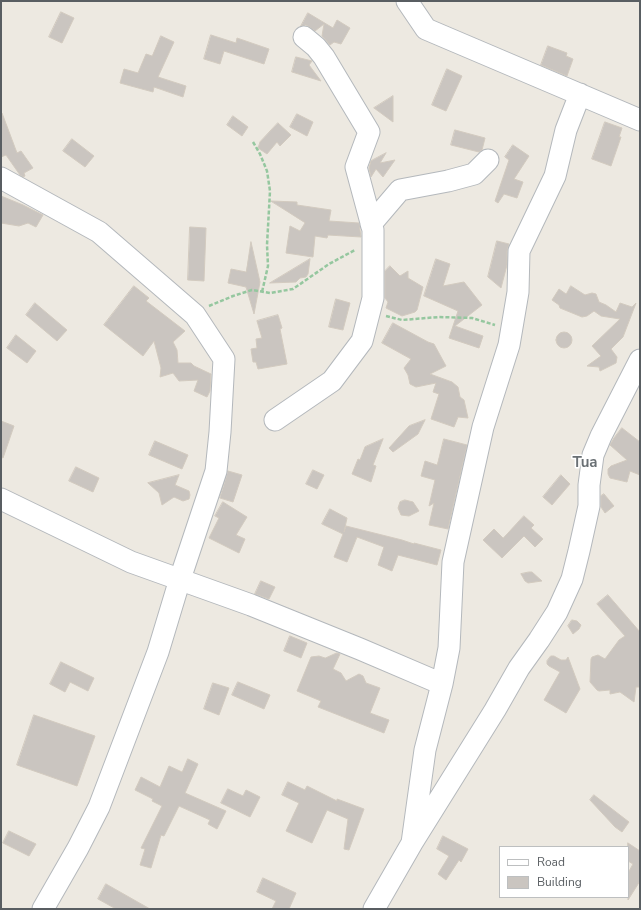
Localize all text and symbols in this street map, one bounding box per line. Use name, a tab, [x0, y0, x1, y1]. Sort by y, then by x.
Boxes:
district label: Tua	[572, 454, 598, 472]
legend	[499, 846, 629, 898]
text: Road	[537, 854, 565, 870]
text: Building	[537, 874, 582, 890]

